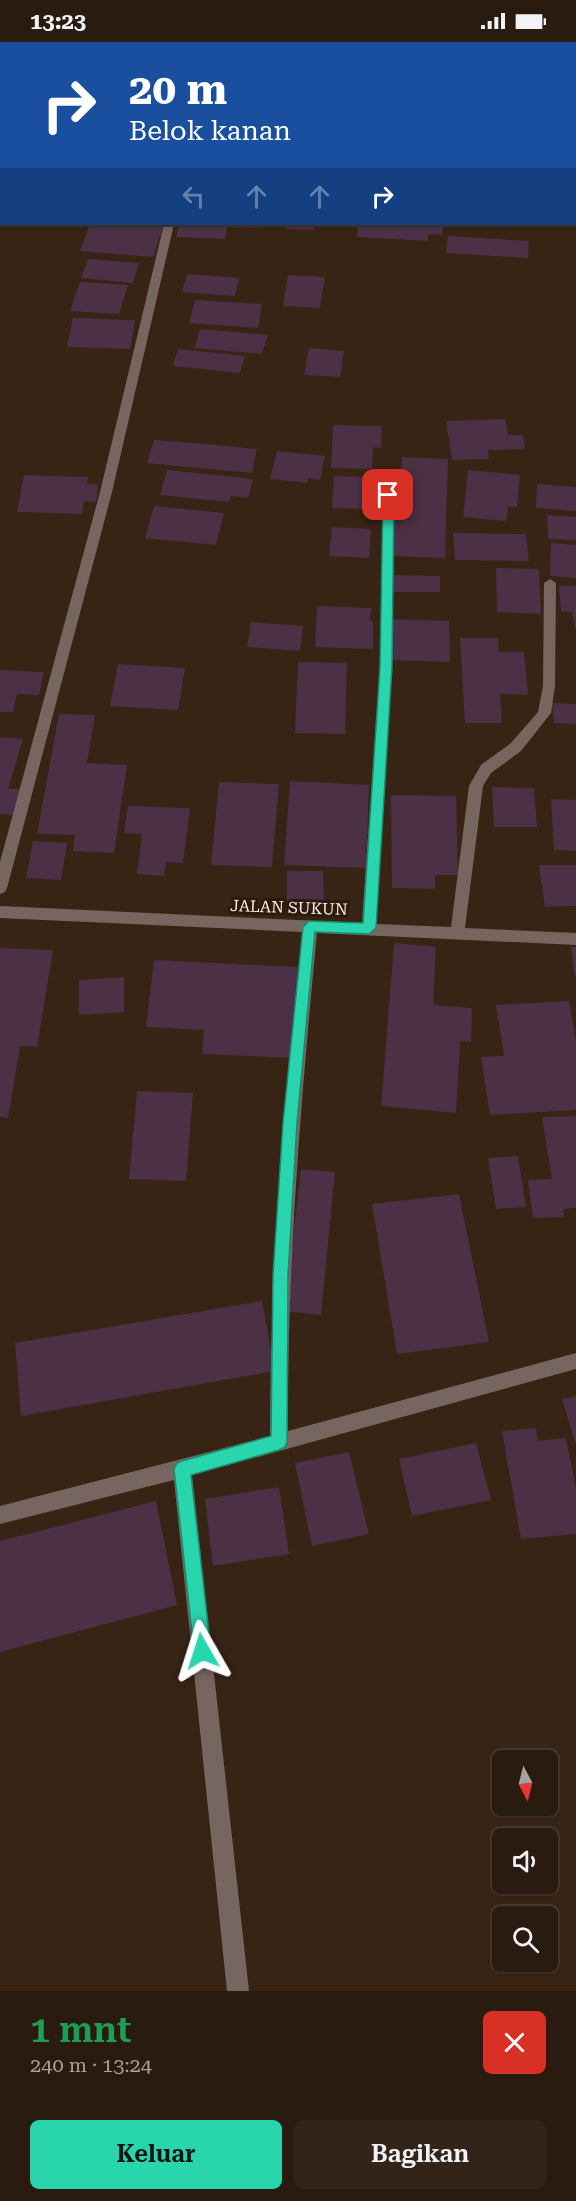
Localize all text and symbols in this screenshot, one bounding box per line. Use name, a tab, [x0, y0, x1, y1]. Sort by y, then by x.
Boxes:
text: 13:23	[30, 9, 86, 34]
text: 20 m	[129, 65, 227, 114]
icon: right	[30, 66, 108, 144]
text: Belok kanan	[129, 115, 291, 147]
icon: left	[177, 180, 210, 213]
icon: ahead	[240, 180, 273, 213]
icon: ahead	[303, 180, 336, 213]
icon: right	[366, 180, 399, 213]
pin	[362, 469, 413, 520]
icon: arrive	[371, 478, 404, 511]
street label: JALAN SUKUN	[230, 896, 348, 919]
position arrow	[170, 1619, 234, 1683]
north arrow	[492, 1750, 558, 1816]
map controls	[492, 1750, 558, 1972]
button: sound	[492, 1828, 558, 1894]
button: search	[492, 1906, 558, 1972]
text: 1 mnt	[30, 2009, 131, 2051]
button: close	[483, 2011, 546, 2074]
text: 240 m · 13:24	[30, 2053, 152, 2077]
button: Keluar	[30, 2120, 282, 2189]
button: Bagikan	[294, 2120, 546, 2189]

